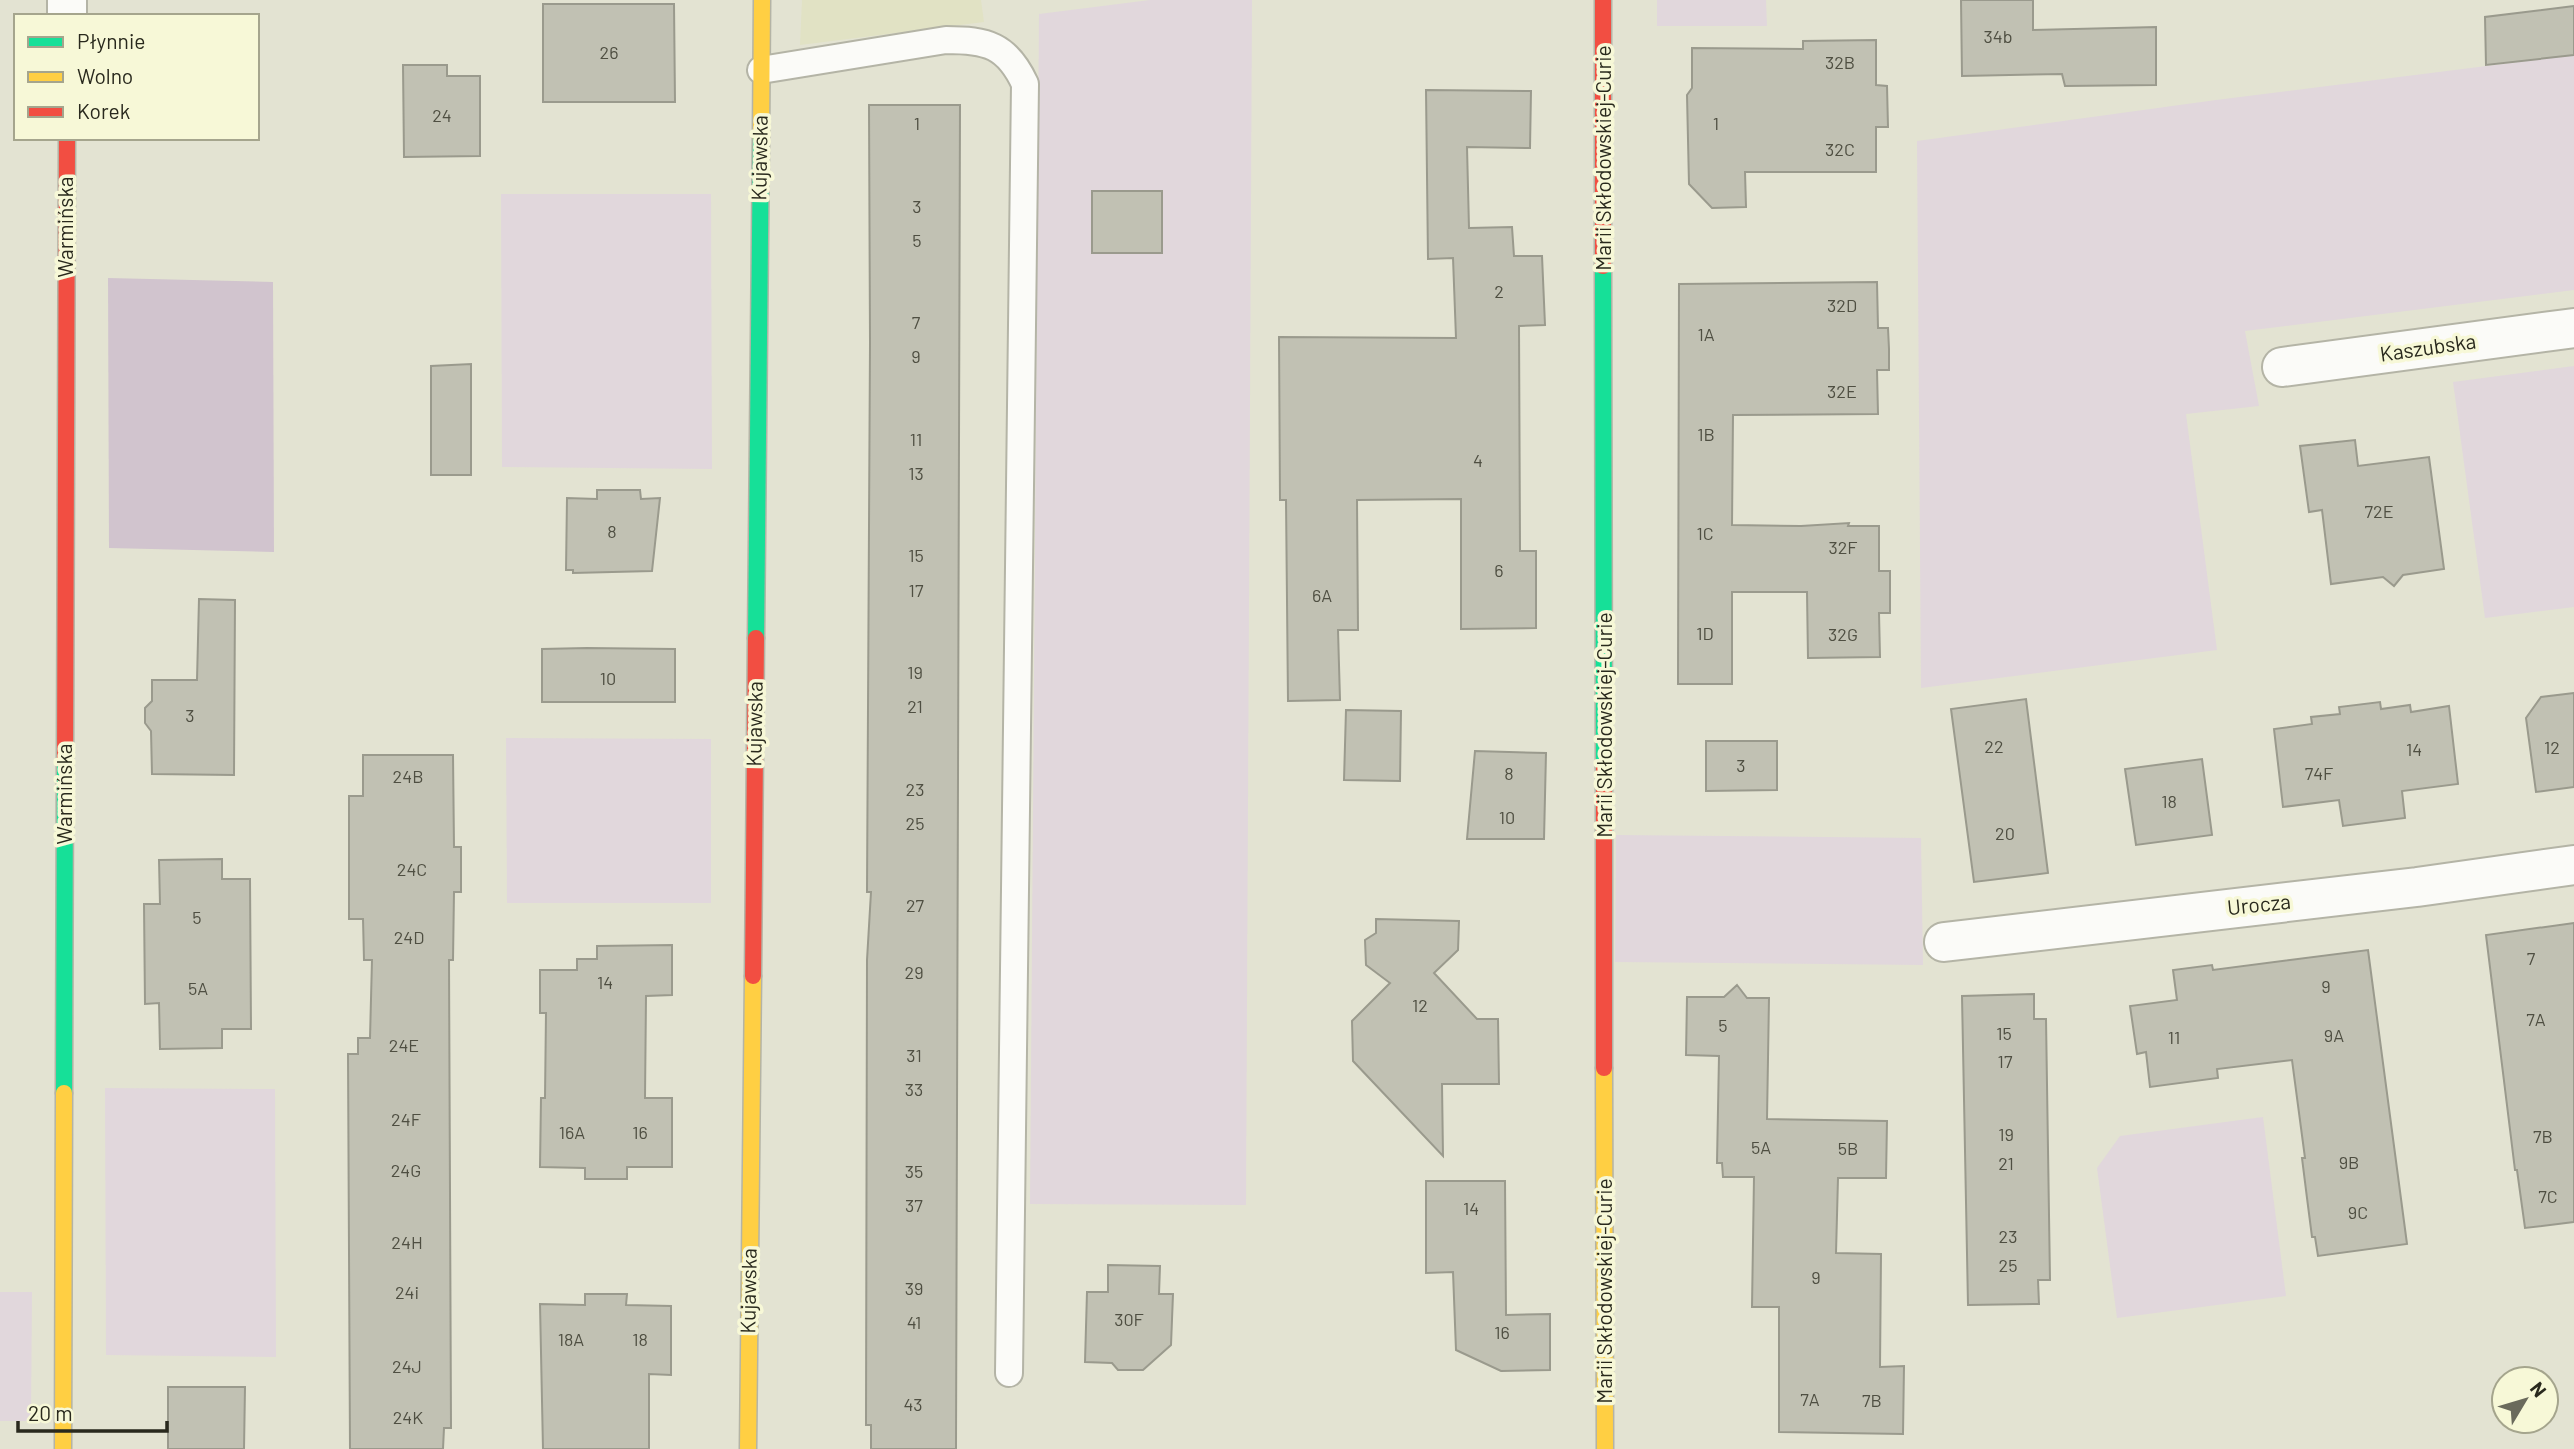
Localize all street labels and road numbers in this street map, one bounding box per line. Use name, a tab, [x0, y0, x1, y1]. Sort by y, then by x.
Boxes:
street label: Marii Skłodowskiej-Curie	[1590, 45, 1615, 271]
street label: Kujawska	[745, 115, 772, 201]
street label: Warmińska	[52, 176, 77, 278]
street label: Kaszubska	[2378, 327, 2478, 366]
street label: Marii Skłodowskiej-Curie	[1591, 612, 1616, 838]
street label: Kujawska	[740, 681, 767, 767]
street label: Warmińska	[51, 743, 76, 845]
street label: Urocza	[2226, 888, 2292, 919]
street label: Marii Skłodowskiej-Curie	[1591, 1178, 1616, 1404]
street label: Kujawska	[734, 1248, 761, 1334]

